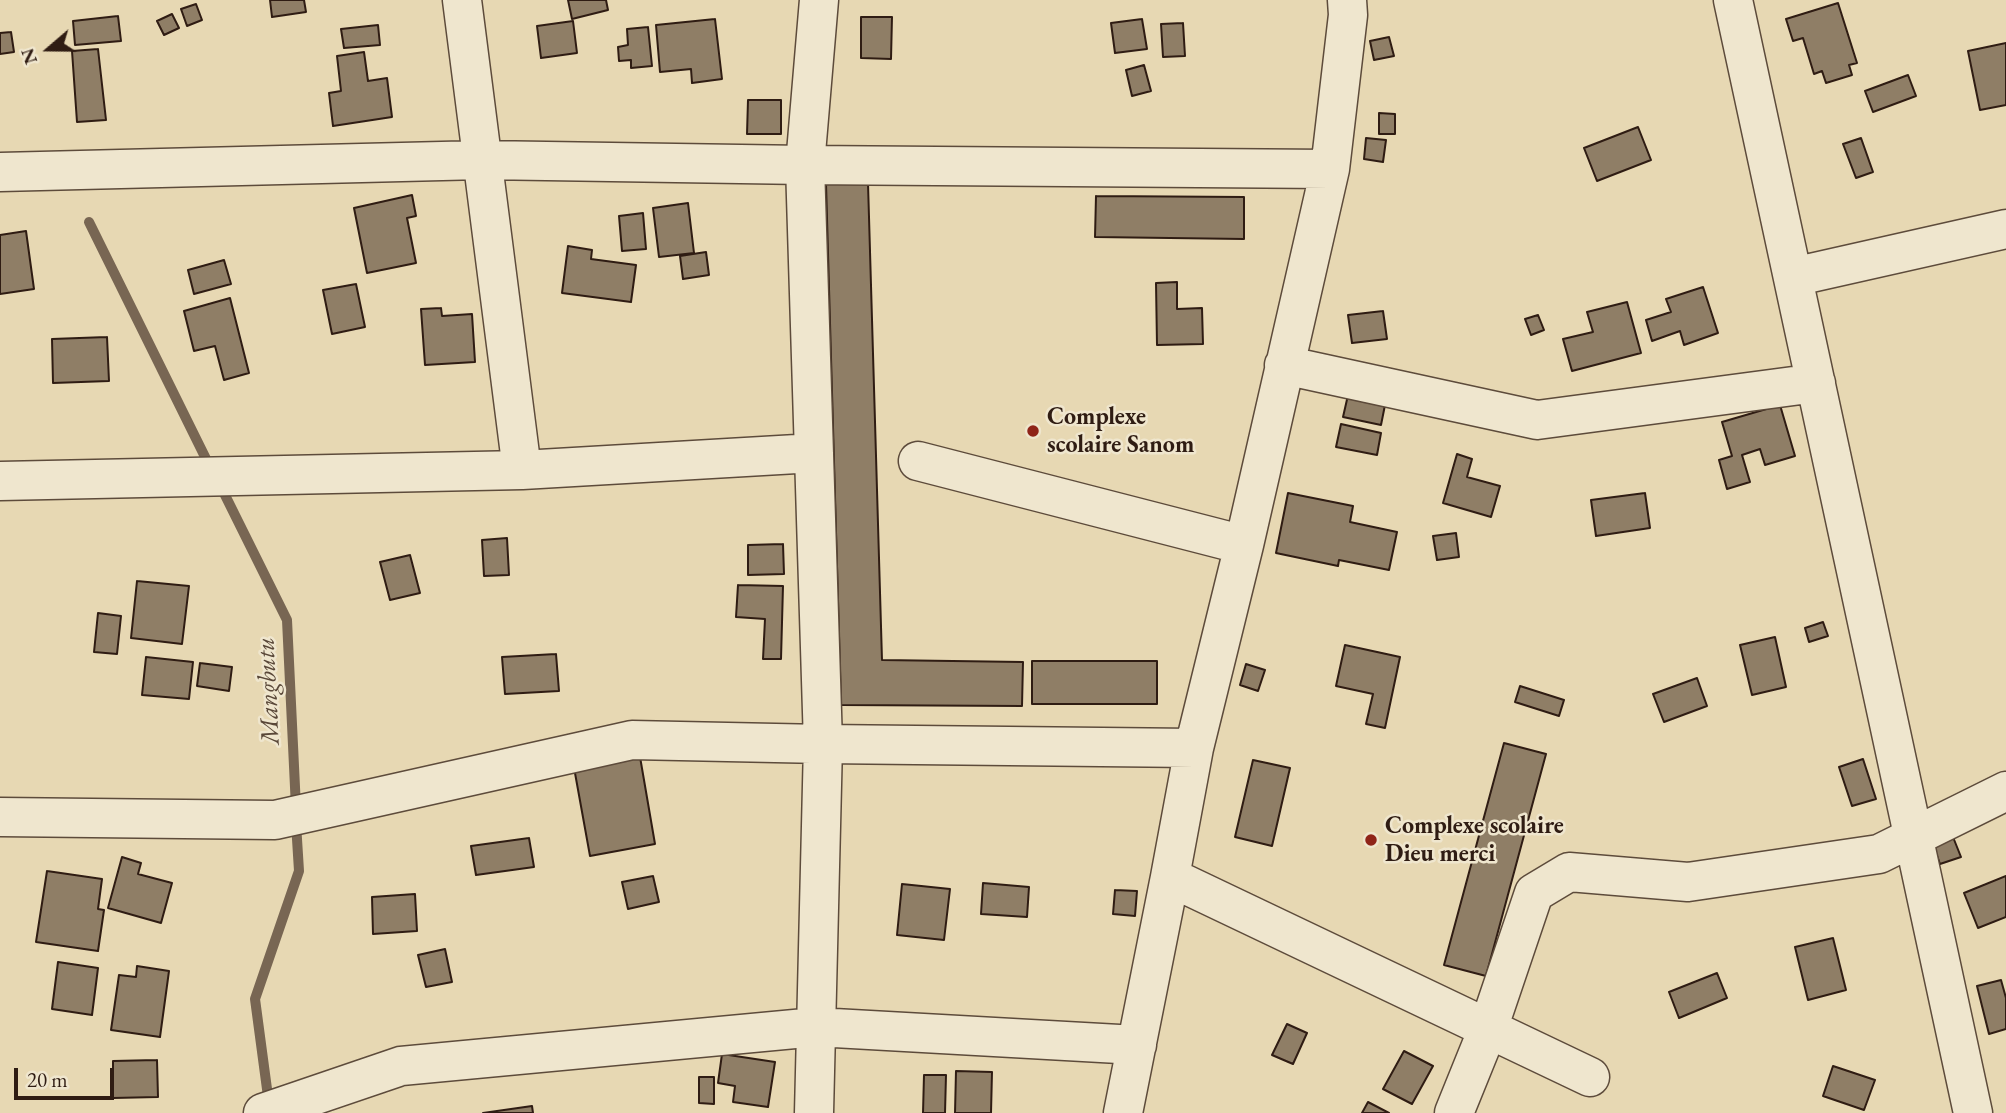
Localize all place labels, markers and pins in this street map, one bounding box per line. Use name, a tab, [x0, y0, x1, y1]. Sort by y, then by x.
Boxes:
place label: Complexe scolaire Sanom	[1047, 403, 1194, 459]
marker: Complexe scolaire Sanom	[1025, 423, 1041, 439]
place label: Complexe scolaire Dieu merci	[1385, 812, 1564, 868]
marker: Complexe scolaire Dieu merci	[1363, 832, 1379, 848]

